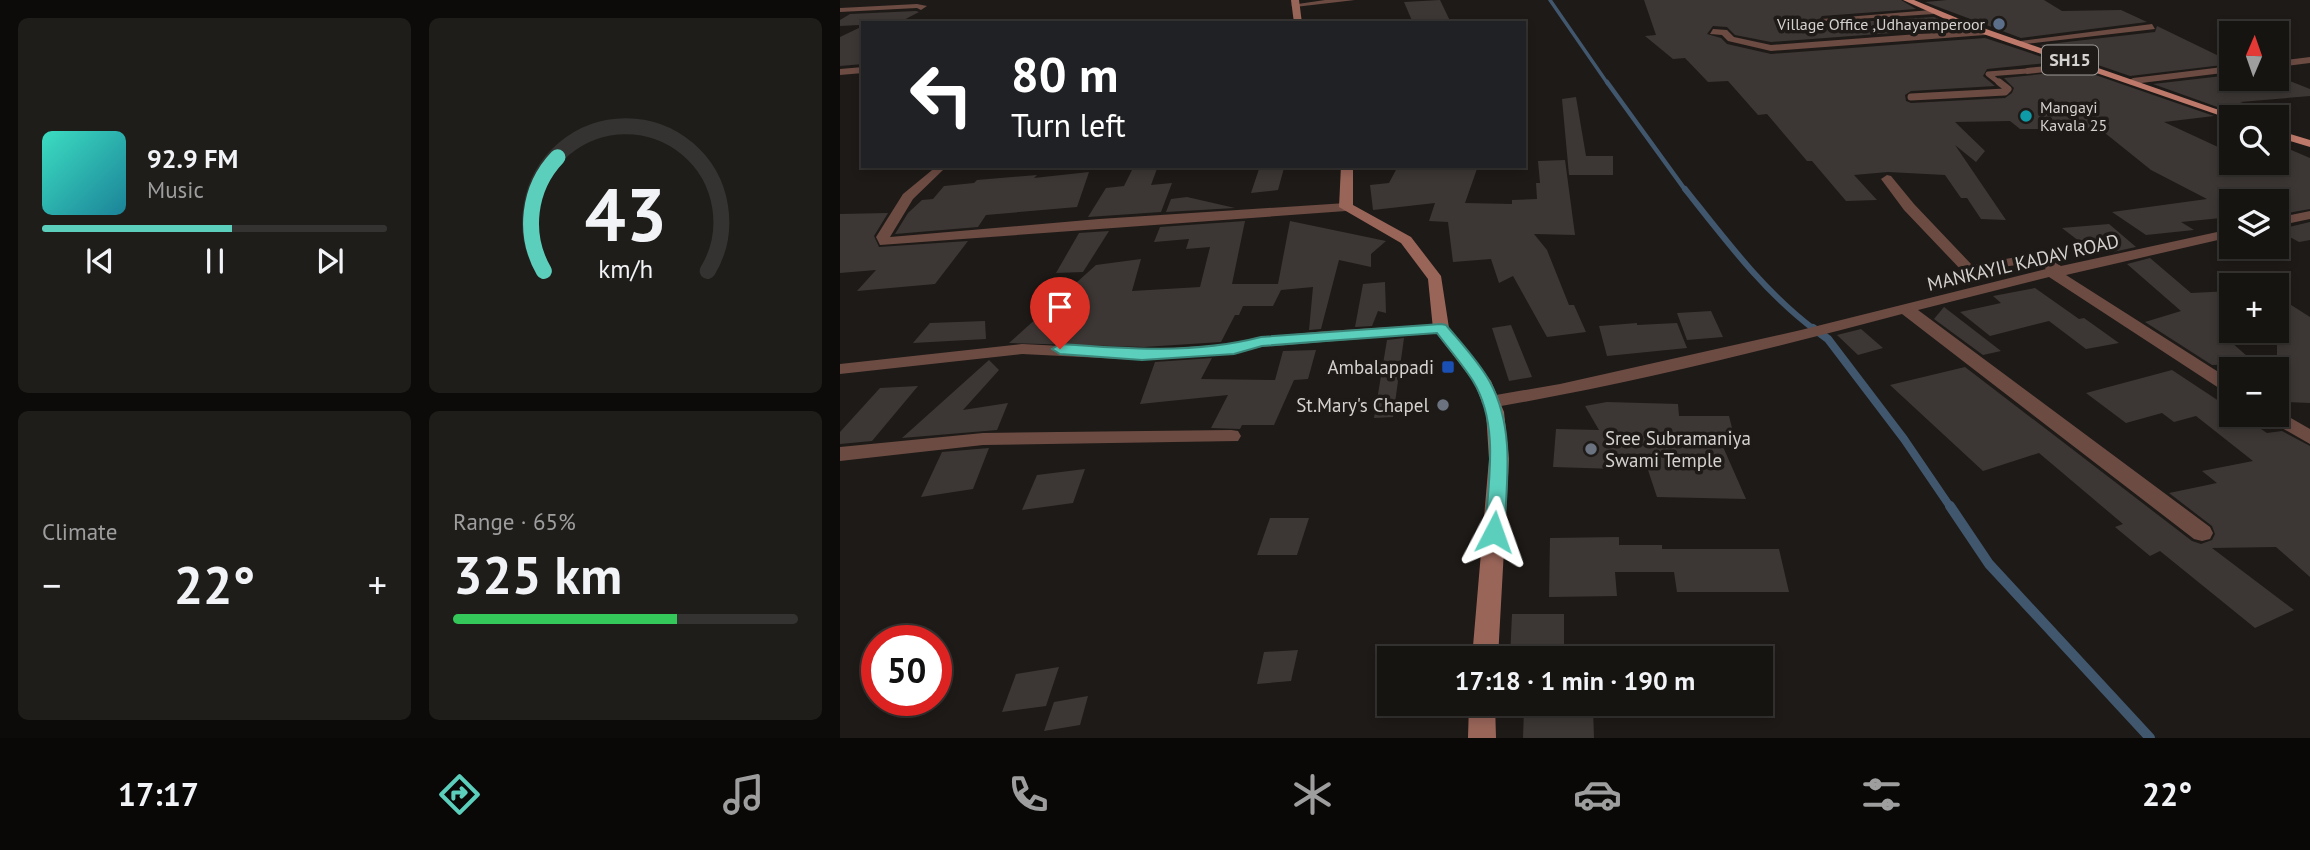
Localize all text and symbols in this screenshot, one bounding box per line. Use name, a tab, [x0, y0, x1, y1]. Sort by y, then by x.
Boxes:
place label: Village Office ,Udhayamperoor	[1776, 14, 1986, 34]
marker: Village Office ,Udhayamperoor	[1991, 16, 2007, 32]
north arrow	[2219, 21, 2289, 91]
map controls	[2219, 21, 2289, 427]
text: 80 m	[1011, 42, 1118, 106]
road number: SH15	[2042, 46, 2098, 74]
icon: left	[896, 49, 987, 140]
place label: Mangayi Kavala 25	[2040, 97, 2107, 135]
text: Turn left	[1011, 104, 1126, 146]
button: search	[2219, 105, 2289, 175]
marker: Mangayi Kavala 25	[2018, 108, 2034, 124]
text: 92.9 FM	[147, 142, 238, 175]
text: 43	[584, 168, 667, 262]
text: Music	[147, 175, 204, 204]
button: layers	[2219, 189, 2289, 259]
street label: MANKAYIL KADAV ROAD	[1925, 228, 2121, 296]
icon: previous	[81, 242, 119, 280]
icon: pause	[196, 242, 234, 280]
icon: next	[311, 242, 349, 280]
text: km/h	[598, 253, 653, 285]
button: +	[2219, 273, 2289, 343]
pin	[1030, 277, 1090, 349]
icon: arrive	[1041, 288, 1079, 326]
place label: Ambalappadi	[1328, 355, 1434, 379]
button: −	[2219, 357, 2289, 427]
marker: Ambalappadi	[1440, 359, 1456, 375]
place label: St.Mary's Chapel	[1296, 393, 1429, 417]
marker: St.Mary's Chapel	[1435, 397, 1451, 413]
place label: Sree Subramaniya Swami Temple	[1605, 426, 1751, 472]
marker: Sree Subramaniya Swami Temple	[1583, 441, 1599, 457]
position arrow	[1457, 495, 1531, 569]
text: Range · 65%	[453, 507, 576, 536]
text: Climate	[42, 517, 117, 546]
text: 325 km	[453, 541, 622, 608]
text: 22°	[174, 551, 255, 618]
text: −	[42, 560, 61, 609]
text: +	[368, 560, 387, 609]
speed limit sign: 50	[861, 625, 952, 716]
text: 17:18 · 1 min · 190 m	[1455, 664, 1695, 697]
icon: directions	[435, 770, 484, 819]
icon: music	[719, 770, 768, 819]
icon: phone	[1004, 770, 1053, 819]
icon: climate	[1288, 770, 1337, 819]
icon: car	[1573, 770, 1622, 819]
icon: filters	[1857, 770, 1906, 819]
text: 17:17	[118, 773, 199, 815]
text: 22°	[2142, 773, 2192, 815]

